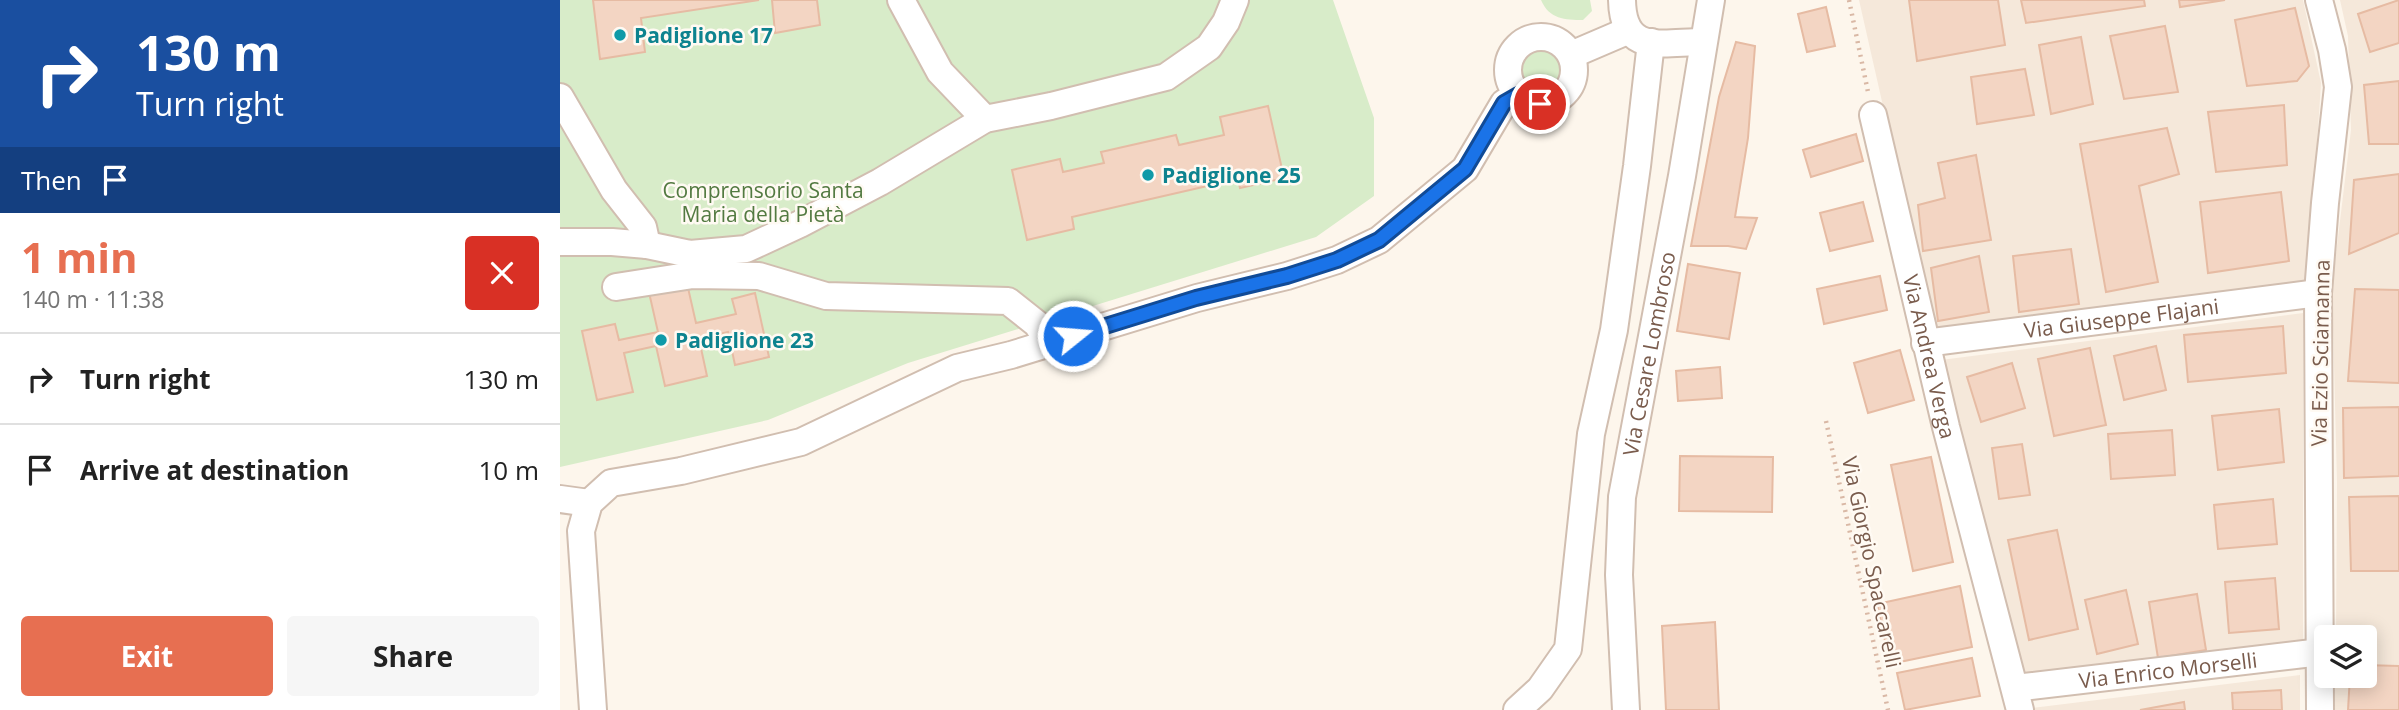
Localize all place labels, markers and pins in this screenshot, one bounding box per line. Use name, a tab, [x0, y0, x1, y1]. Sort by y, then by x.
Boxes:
place label: Padiglione 17	[634, 21, 773, 49]
marker: Padiglione 17	[612, 27, 628, 43]
pin	[1510, 74, 1570, 134]
place label: Padiglione 25	[1162, 161, 1301, 189]
marker: Padiglione 25	[1140, 167, 1156, 183]
place label: Padiglione 23	[675, 326, 814, 354]
marker: Padiglione 23	[653, 332, 669, 348]

